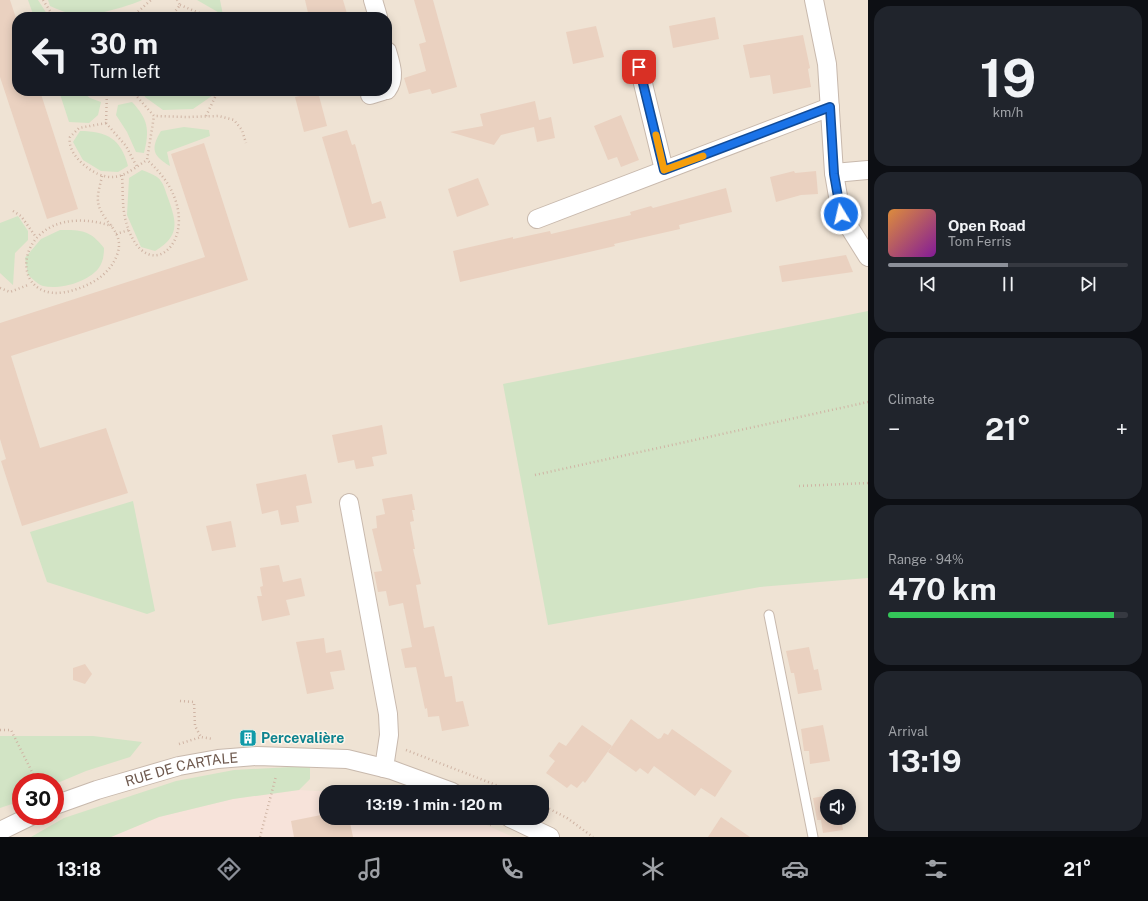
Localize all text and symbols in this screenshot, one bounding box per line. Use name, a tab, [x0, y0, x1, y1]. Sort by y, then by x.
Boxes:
text: 30 m	[90, 27, 158, 60]
icon: left	[24, 28, 76, 80]
text: 19	[980, 48, 1036, 109]
pin	[622, 50, 656, 84]
icon: arrive	[628, 56, 650, 78]
text: Turn left	[90, 61, 160, 82]
text: km/h	[993, 105, 1023, 120]
position arrow	[820, 193, 862, 235]
text: Open Road	[948, 217, 1026, 234]
text: Tom Ferris	[948, 234, 1011, 249]
icon: previous	[917, 273, 939, 295]
icon: pause	[997, 273, 1019, 295]
icon: next	[1077, 273, 1099, 295]
text: Climate	[888, 392, 935, 407]
text: 21°	[985, 411, 1031, 447]
text: −	[888, 416, 900, 442]
text: +	[1116, 416, 1128, 442]
text: Range · 94%	[888, 552, 964, 567]
text: 470 km	[888, 571, 997, 607]
text: Arrival	[888, 724, 928, 739]
building icon: Percevalière	[238, 728, 258, 748]
place label: Percevalière	[261, 730, 344, 746]
text: 13:19	[888, 743, 962, 779]
street label: RUE DE CARTALE	[123, 749, 239, 789]
speed limit sign: 30	[12, 773, 64, 825]
map controls	[820, 789, 856, 825]
button: sound	[820, 789, 856, 825]
text: 13:19 · 1 min · 120 m	[366, 796, 502, 813]
icon: directions	[215, 855, 243, 883]
icon: music	[356, 855, 384, 883]
icon: phone	[498, 855, 526, 883]
icon: climate	[639, 855, 667, 883]
icon: car	[781, 855, 809, 883]
icon: filters	[922, 855, 950, 883]
text: 13:18	[57, 859, 101, 880]
text: 21°	[1064, 859, 1091, 880]

